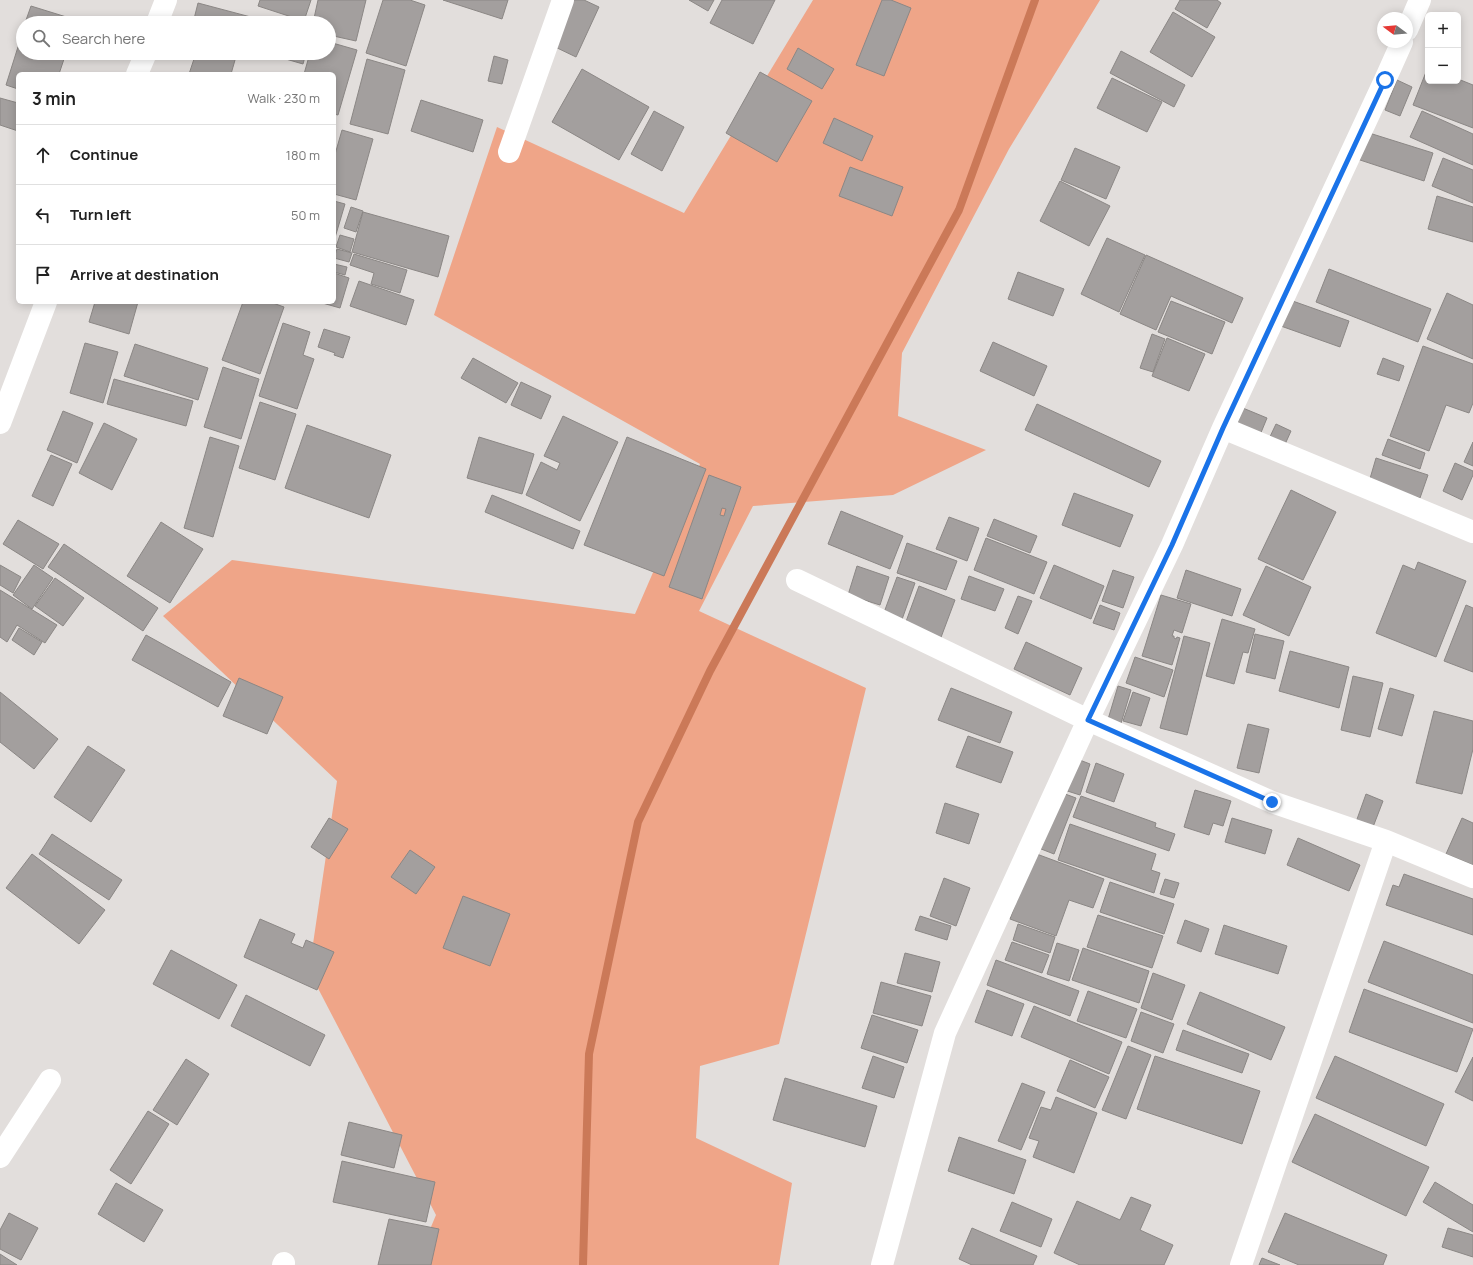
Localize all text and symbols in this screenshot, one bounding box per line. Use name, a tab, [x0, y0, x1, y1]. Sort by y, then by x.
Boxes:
north arrow	[1377, 12, 1413, 48]
map controls	[1425, 12, 1461, 84]
button: +	[1425, 12, 1461, 48]
search box	[16, 16, 336, 60]
icon: search	[30, 27, 52, 49]
text: Search here	[62, 28, 145, 49]
button: −	[1425, 48, 1461, 84]
route start	[1376, 71, 1394, 89]
text: 3 min	[32, 87, 76, 110]
text: Walk · 230 m	[247, 89, 320, 107]
icon: ahead	[32, 144, 54, 166]
text: Continue	[70, 144, 138, 165]
text: 180 m	[286, 146, 320, 164]
icon: left	[32, 204, 54, 226]
text: Turn left	[70, 204, 132, 225]
text: 50 m	[291, 206, 320, 224]
icon: arrive	[32, 264, 54, 286]
text: Arrive at destination	[70, 264, 219, 285]
route end	[1263, 793, 1281, 811]

